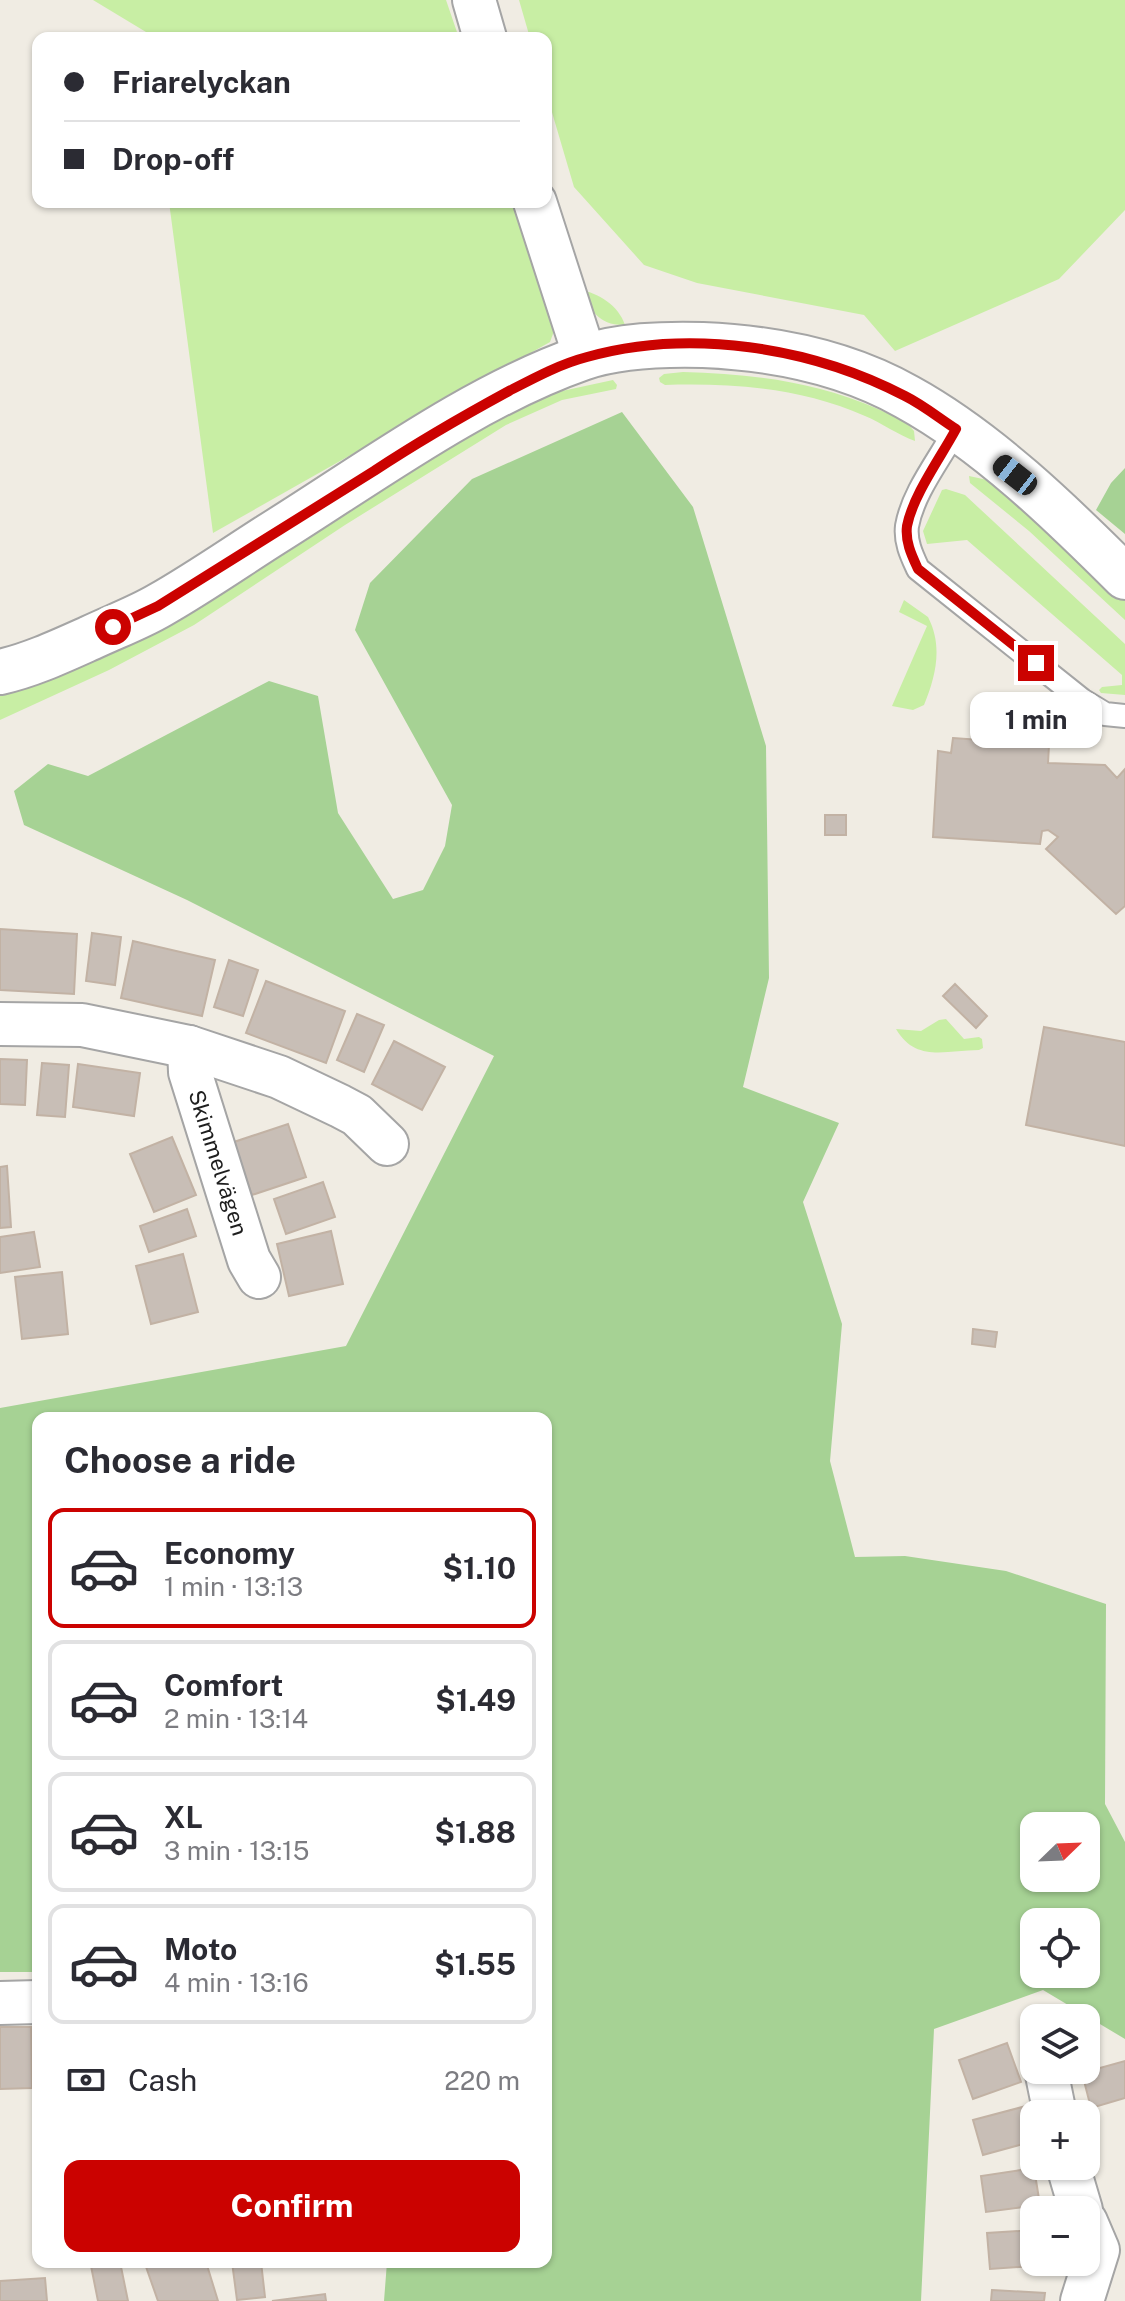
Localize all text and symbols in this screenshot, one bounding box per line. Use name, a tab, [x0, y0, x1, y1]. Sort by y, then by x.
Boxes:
text: Friarelyckan	[112, 64, 291, 100]
text: Drop-off	[112, 141, 234, 177]
car	[989, 451, 1041, 499]
route start	[95, 609, 131, 645]
route end	[1018, 645, 1054, 681]
callout: 1 min	[970, 691, 1102, 747]
text: 1 min	[1005, 704, 1067, 735]
street label: Skimmelvägen	[183, 1087, 253, 1239]
text: Choose a ride	[64, 1439, 296, 1481]
icon: car	[68, 1532, 140, 1604]
text: Economy	[164, 1535, 295, 1571]
text: $1.10	[442, 1550, 516, 1586]
text: 1 min · 13:13	[164, 1571, 303, 1602]
icon: car	[68, 1664, 140, 1736]
text: Comfort	[164, 1667, 283, 1703]
text: $1.49	[435, 1682, 516, 1718]
text: 2 min · 13:14	[164, 1703, 308, 1734]
icon: car	[68, 1796, 140, 1868]
text: XL	[164, 1799, 203, 1835]
north arrow	[1020, 1812, 1100, 1892]
map controls	[1020, 1812, 1100, 2276]
text: $1.88	[434, 1814, 516, 1850]
text: 3 min · 13:15	[164, 1835, 309, 1866]
button: locate	[1020, 1908, 1100, 1988]
icon: car	[68, 1928, 140, 2000]
text: Moto	[164, 1931, 237, 1967]
text: $1.55	[434, 1946, 516, 1982]
text: 4 min · 13:16	[164, 1967, 309, 1998]
button: layers	[1020, 2004, 1100, 2084]
icon: cash	[64, 2058, 108, 2102]
text: Cash	[128, 2062, 197, 2098]
text: 220 m	[444, 2065, 520, 2096]
button: +	[1020, 2100, 1100, 2180]
button: Confirm	[64, 2160, 520, 2252]
button: −	[1020, 2196, 1100, 2276]

